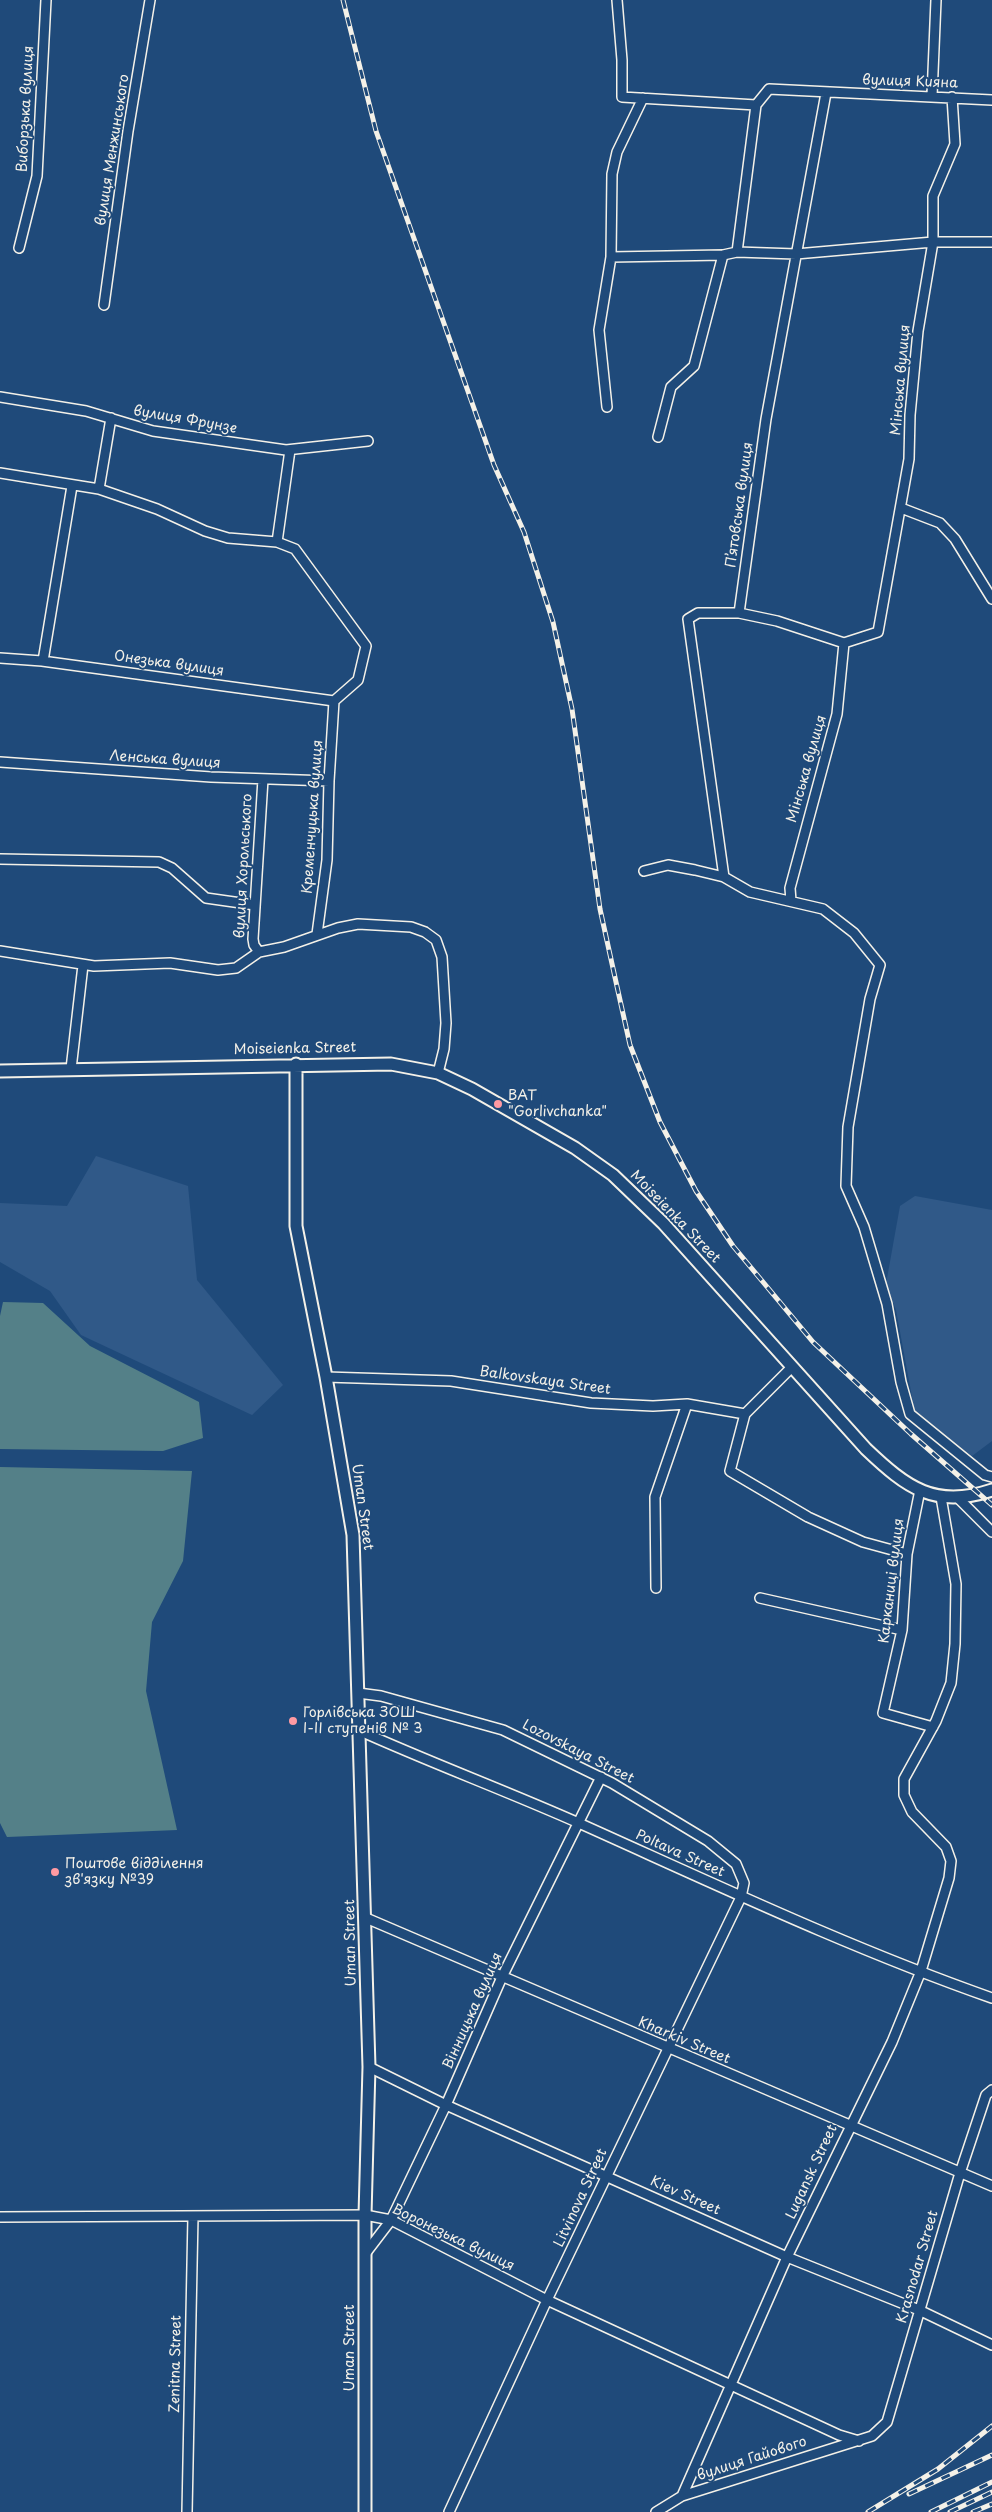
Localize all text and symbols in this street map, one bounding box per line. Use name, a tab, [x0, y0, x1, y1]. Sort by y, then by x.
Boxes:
street label: Виборзька вулиця	[14, 45, 38, 173]
street label: вулиця Кияна	[862, 72, 958, 92]
street label: вулиця Менжинського	[93, 73, 133, 227]
street label: Мінська вулиця	[888, 324, 914, 436]
street label: вулиця Фрунзе	[132, 403, 238, 437]
street label: П’ятовська вулиця	[723, 441, 757, 569]
street label: Онезька вулиця	[113, 648, 225, 680]
street label: Мінська вулиця	[784, 713, 830, 825]
street label: Кременчуцька вулиця	[299, 739, 327, 895]
street label: Ленська вулиця	[109, 748, 221, 772]
street label: вулиця Хорольського	[232, 793, 256, 939]
street label: Moiseienka Street	[234, 1040, 356, 1058]
place label: BAT "Gorlivchanka"	[508, 1088, 607, 1120]
marker: BAT "Gorlivchanka"	[492, 1098, 504, 1110]
street label: Moiseienka Street	[626, 1167, 724, 1267]
street label: Balkovskaya Street	[478, 1363, 612, 1399]
street label: Uman Street	[348, 1463, 376, 1551]
street label: Карканиці вулиця	[876, 1518, 908, 1644]
place label: Горлівська ЗОШ І-ІІ ступенів № 3	[303, 1705, 423, 1738]
marker: Горлівська ЗОШ І-ІІ ступенів № 3	[287, 1715, 299, 1727]
street label: Lozovskaya Street	[519, 1717, 637, 1787]
street label: Poltava Street	[633, 1827, 727, 1881]
place label: Поштове відділення зв'язку №39	[65, 1856, 204, 1888]
marker: Поштове відділення зв'язку №39	[49, 1866, 61, 1878]
street label: Uman Street	[342, 1899, 360, 1987]
street label: Вінницька вулиця	[440, 1950, 506, 2072]
street label: Kharkiv Street	[635, 2014, 733, 2068]
street label: Lugansk Street	[783, 2122, 841, 2222]
street label: Litvinova Street	[551, 2146, 611, 2250]
street label: Kiev Street	[647, 2173, 723, 2219]
street label: Воронезька вулиця	[389, 2201, 517, 2275]
street label: Krasnodar Street	[894, 2209, 942, 2325]
street label: Uman Street	[342, 2304, 358, 2392]
street label: Zenitna Street	[167, 2315, 185, 2413]
street label: вулиця Гайового	[695, 2433, 809, 2485]

